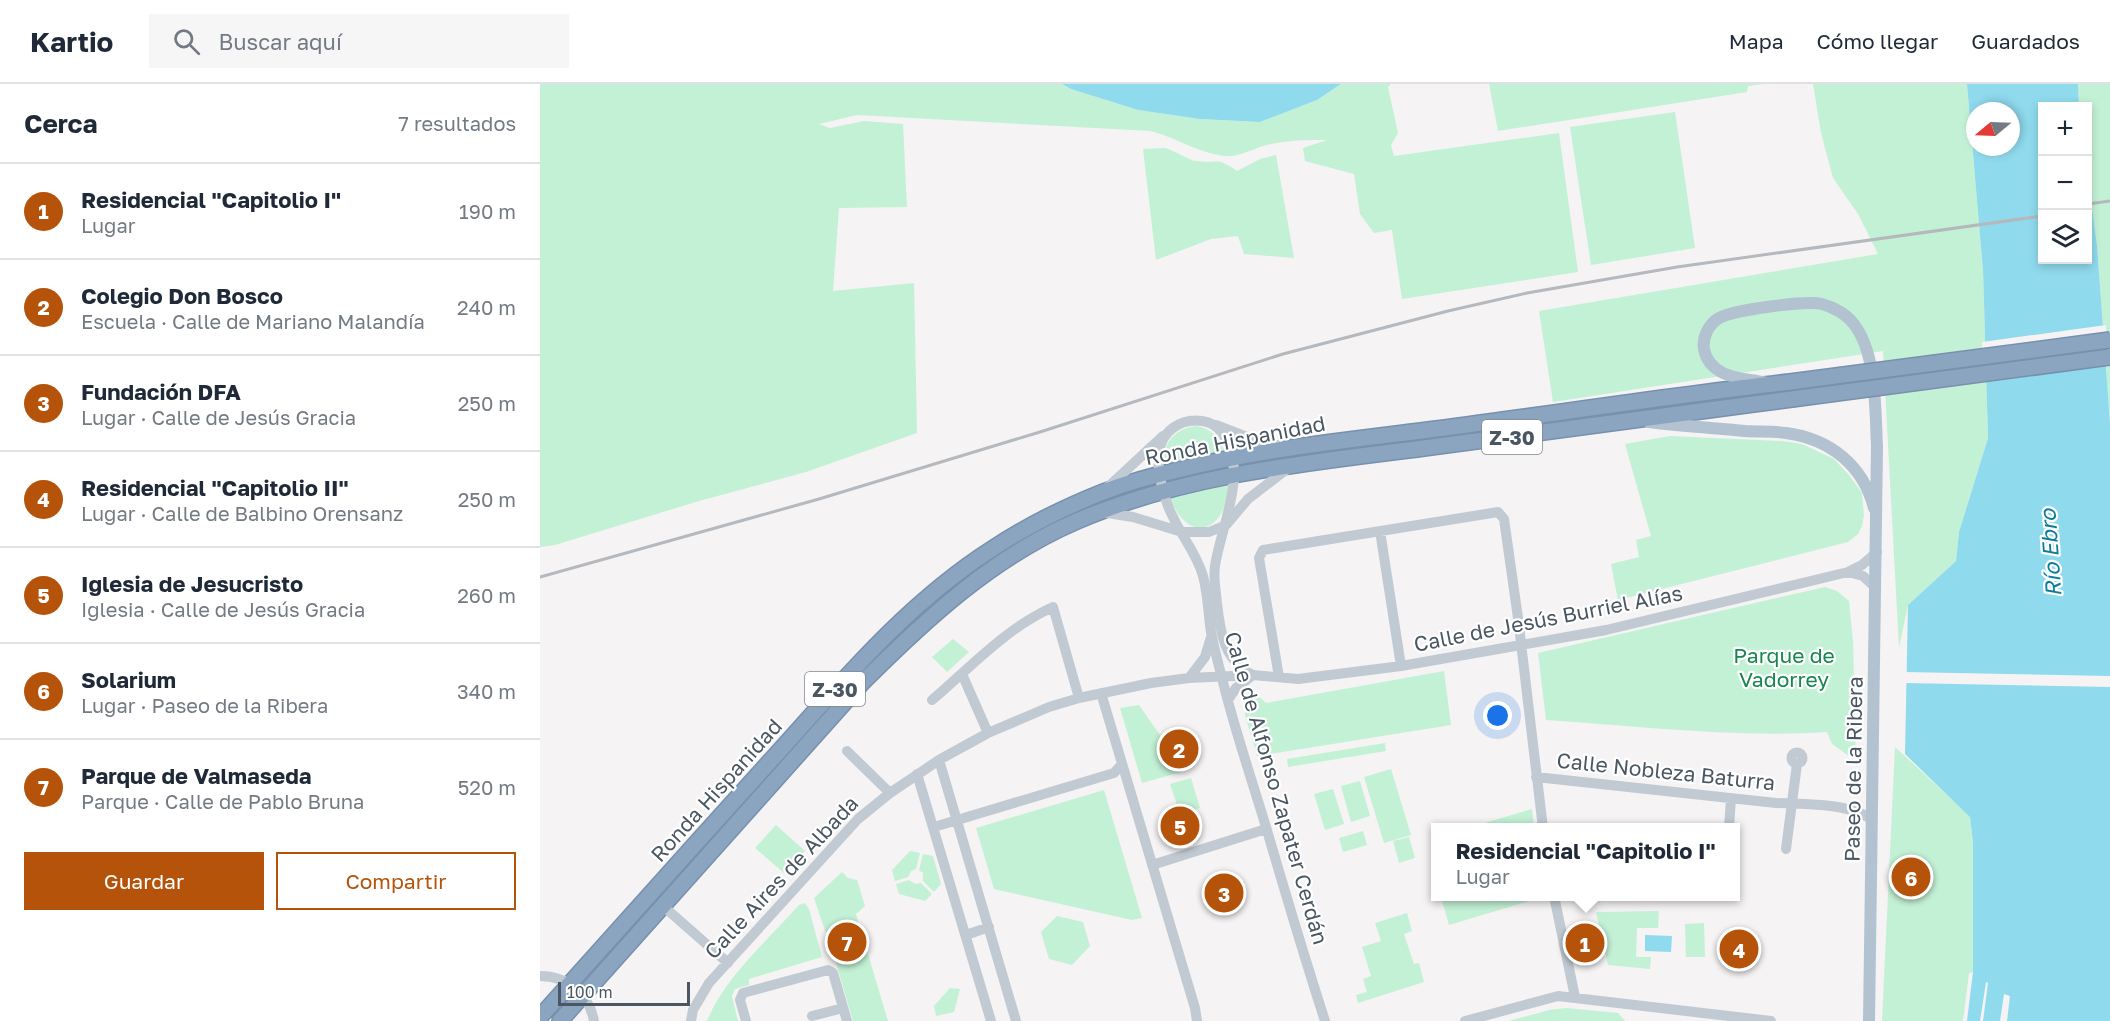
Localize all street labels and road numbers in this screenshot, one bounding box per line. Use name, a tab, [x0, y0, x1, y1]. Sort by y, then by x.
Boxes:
street label: Ronda Hispanidad	[1143, 410, 1327, 470]
road number: Z-30	[1482, 420, 1542, 454]
street label: Calle de Jesús Burriel Alías	[1411, 579, 1685, 657]
street label: Calle de Alfonso Zapater Cerdán	[1220, 629, 1334, 947]
road number: Z-30	[805, 672, 865, 706]
street label: Paseo de la Ribera	[1838, 676, 1868, 862]
street label: Ronda Hispanidad	[645, 713, 787, 867]
street label: Calle Nobleza Baturra	[1555, 747, 1777, 795]
street label: Calle Aires de Albada	[699, 790, 863, 964]

